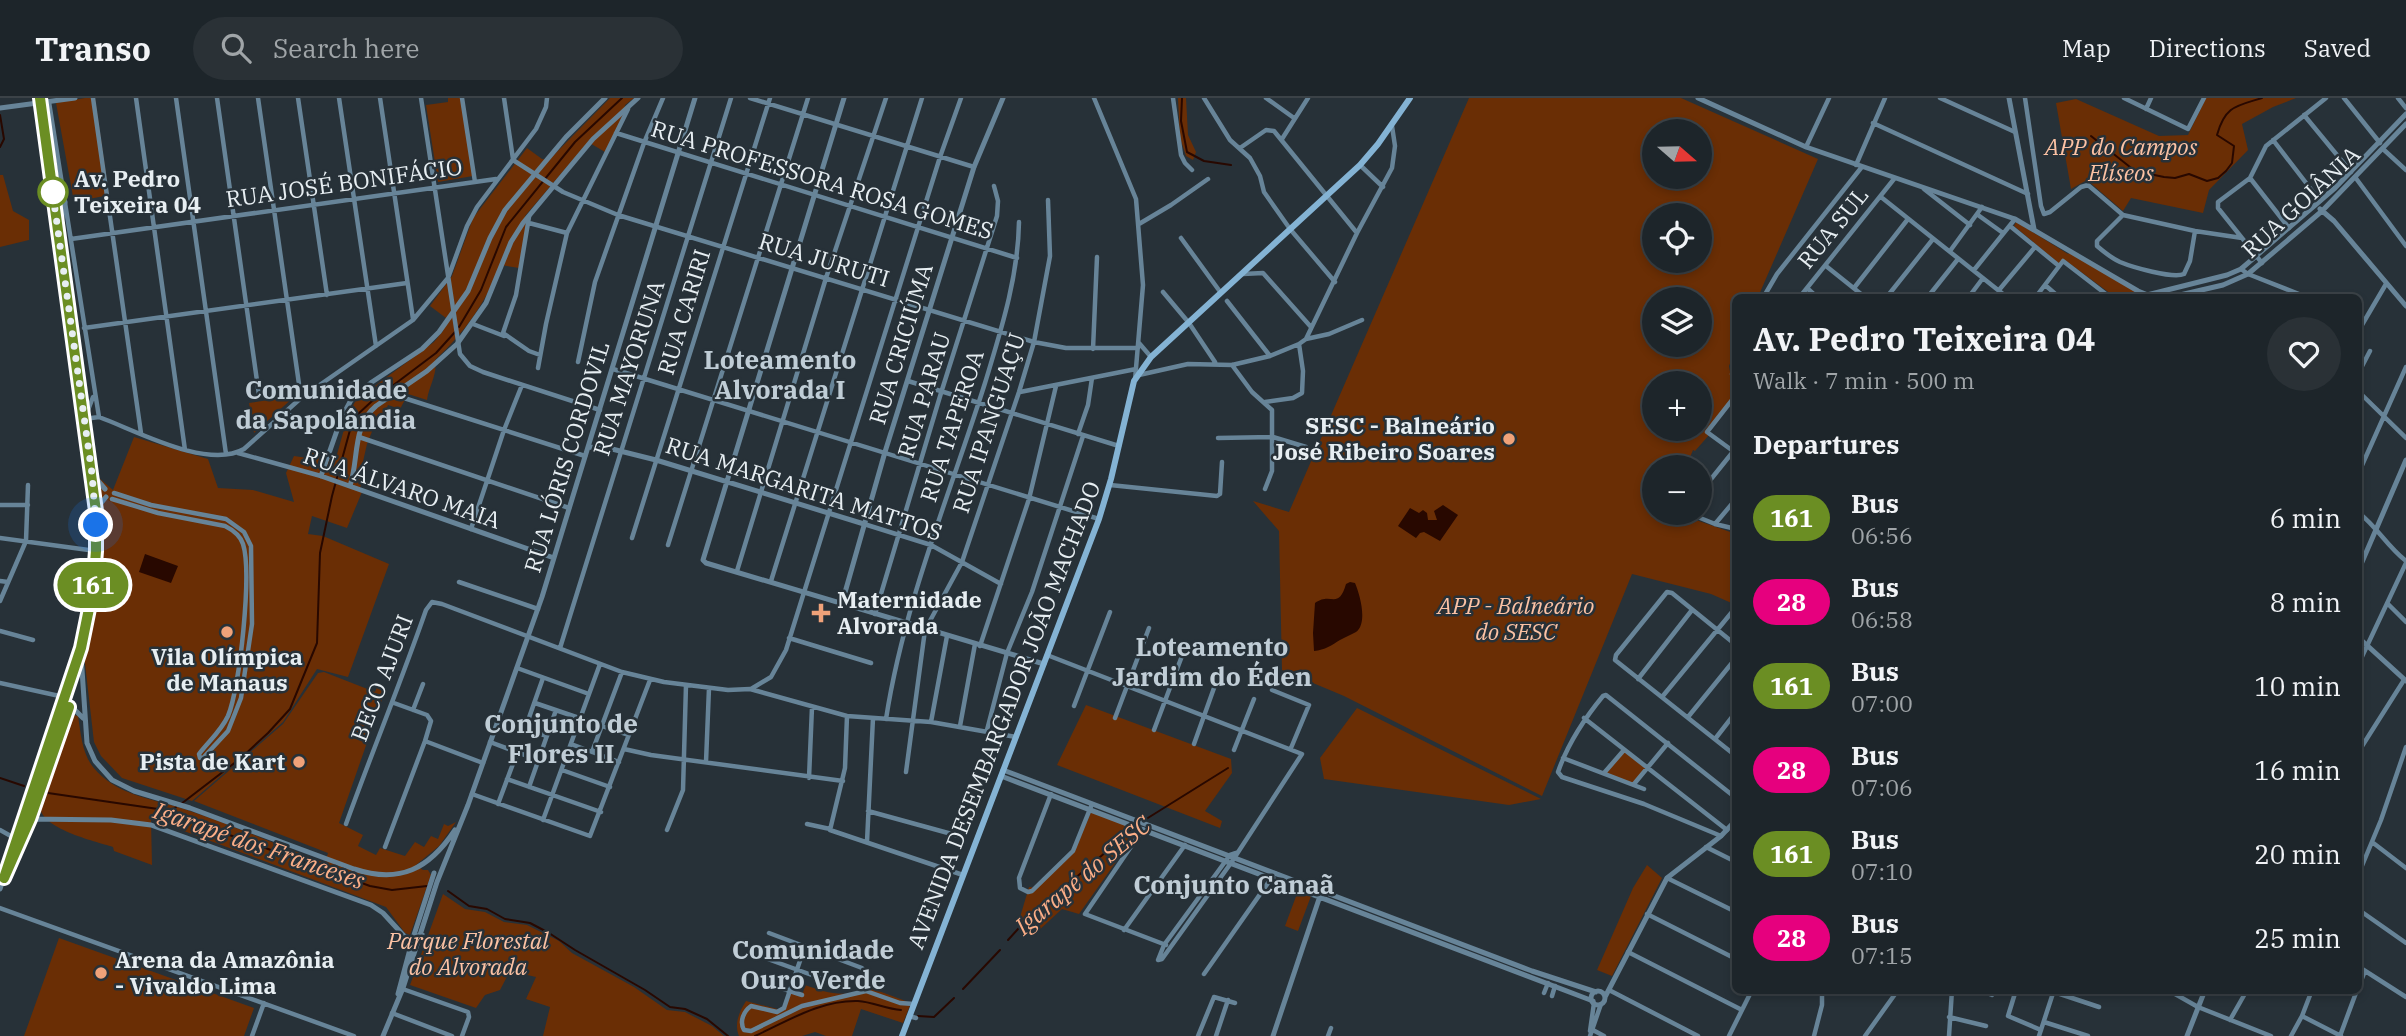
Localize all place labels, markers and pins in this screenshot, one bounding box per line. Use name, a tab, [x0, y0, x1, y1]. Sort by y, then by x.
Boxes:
place label: Av. Pedro Teixeira 04	[74, 163, 201, 219]
marker: Av. Pedro Teixeira 04	[38, 177, 68, 207]
place label: SESC - Balneário José Ribeiro Soares	[1273, 410, 1495, 466]
marker: SESC - Balneário José Ribeiro Soares	[1501, 431, 1517, 447]
place label: Maternidade Alvorada	[837, 584, 982, 640]
marker: Maternidade Alvorada	[811, 603, 831, 623]
marker: Vila Olímpica de Manaus	[219, 624, 235, 640]
place label: Vila Olímpica de Manaus	[151, 641, 303, 697]
place label: Pista de Kart	[139, 746, 285, 776]
marker: Pista de Kart	[291, 754, 307, 770]
place label: Arena da Amazônia - Vivaldo Lima	[115, 944, 335, 1000]
marker: Arena da Amazônia - Vivaldo Lima	[93, 965, 109, 981]

